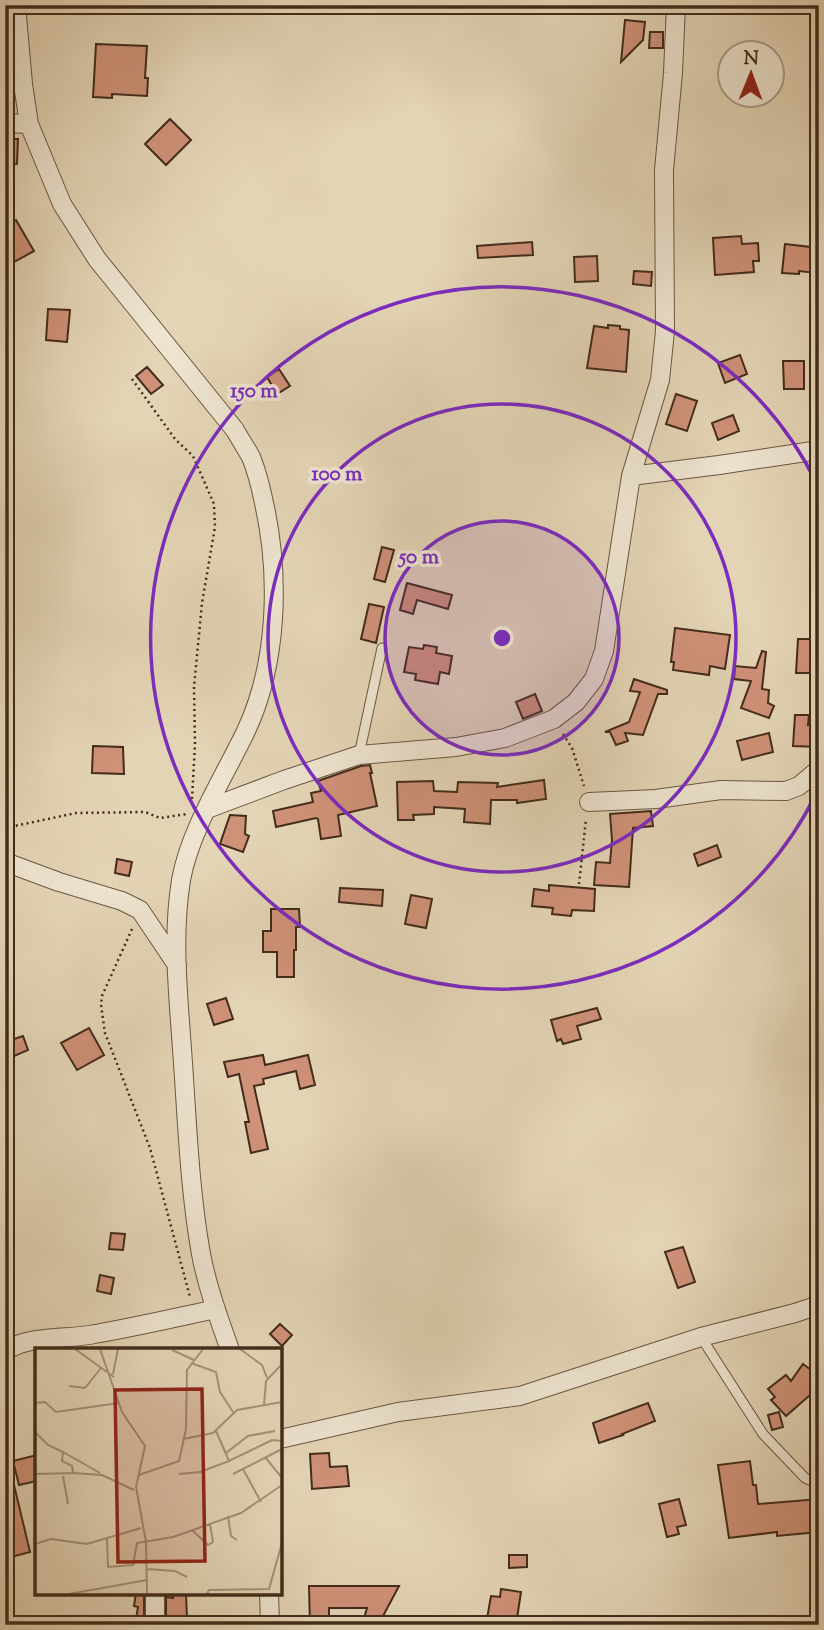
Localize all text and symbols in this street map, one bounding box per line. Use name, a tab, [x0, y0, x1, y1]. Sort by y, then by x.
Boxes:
north arrow	[716, 38, 786, 108]
text: N	[743, 46, 759, 73]
text: 150 m	[230, 377, 278, 407]
text: 100 m	[312, 460, 363, 490]
text: 50 m	[397, 543, 440, 573]
centre of rings	[490, 626, 514, 650]
inset map	[35, 1348, 282, 1595]

